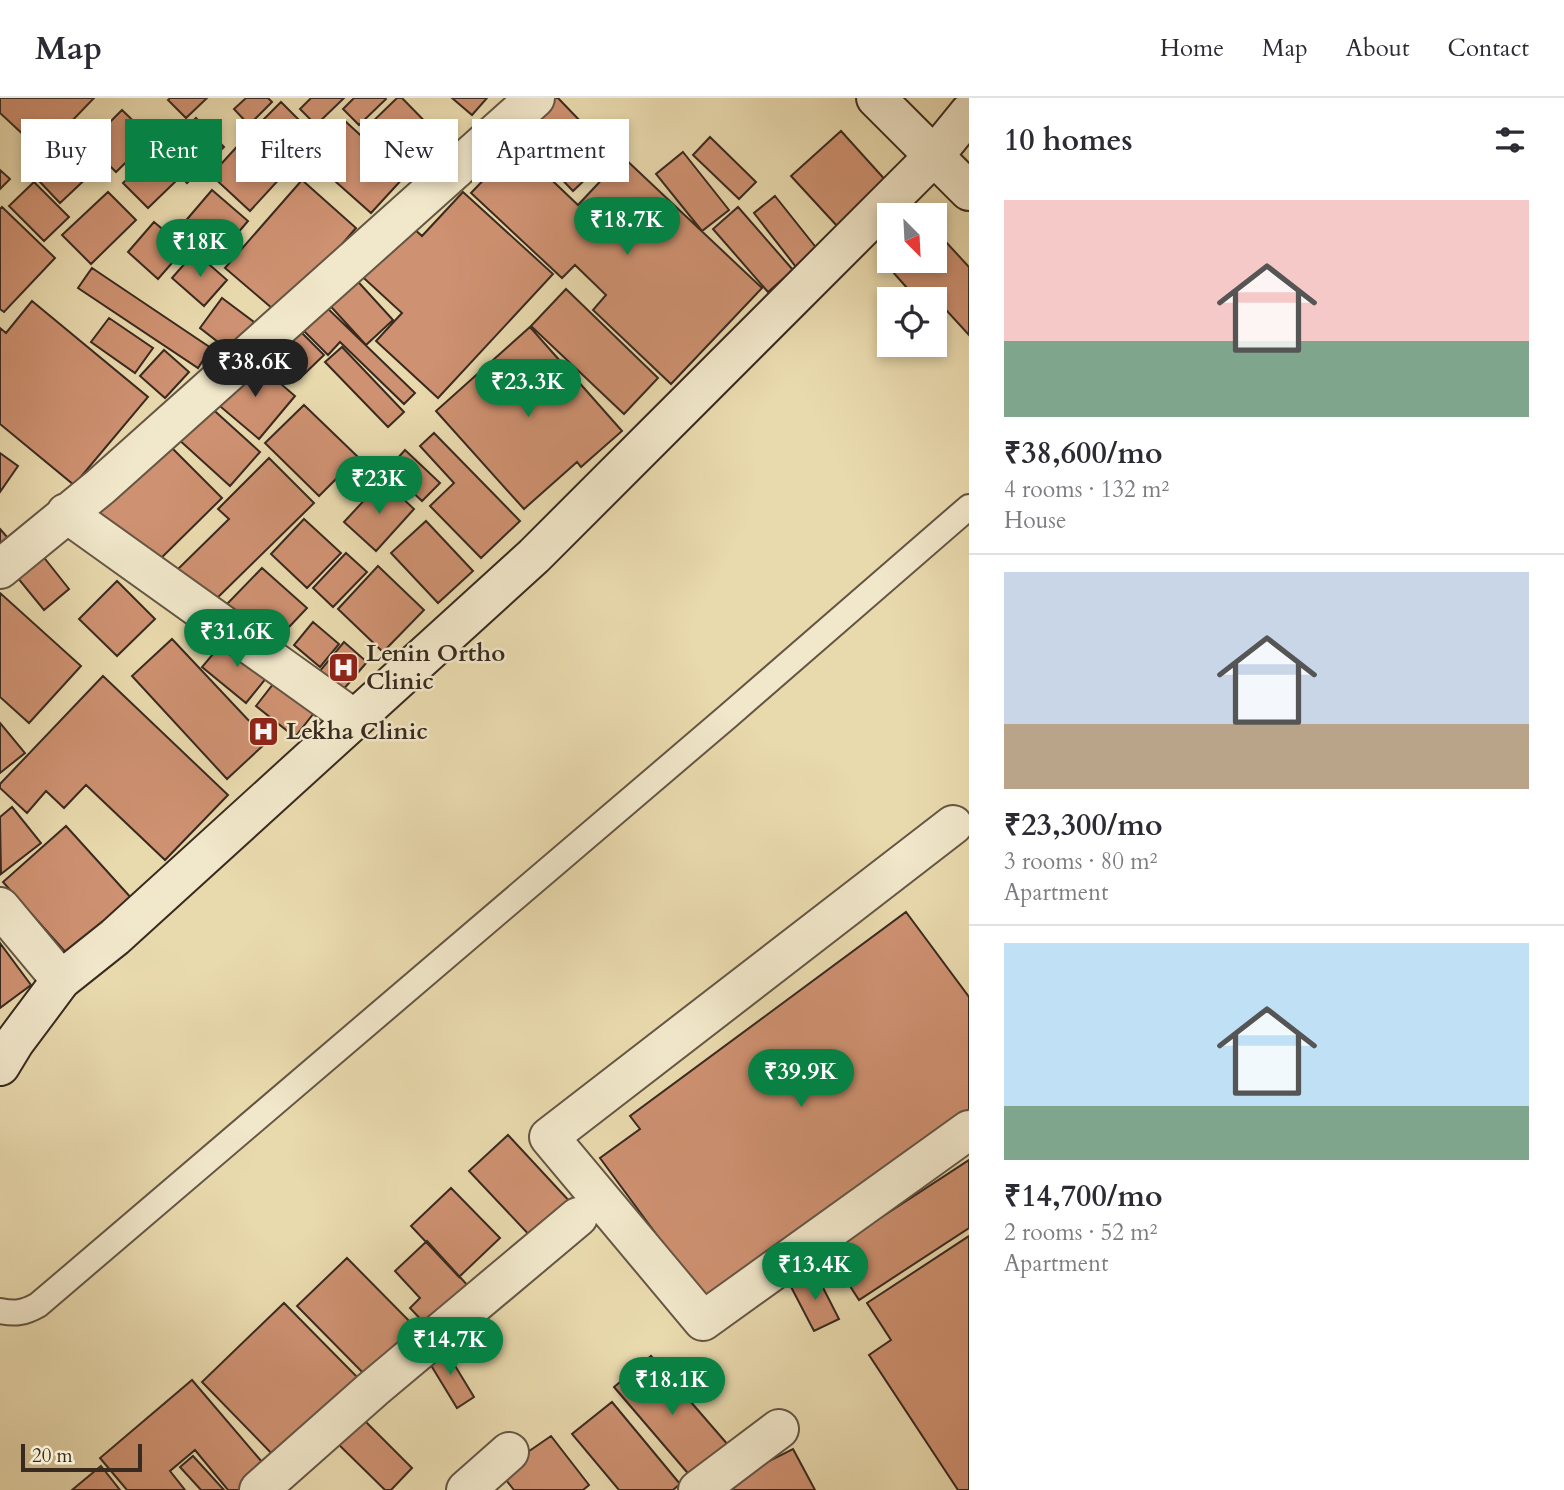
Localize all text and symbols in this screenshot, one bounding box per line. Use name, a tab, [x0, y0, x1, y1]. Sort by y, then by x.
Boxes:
text: Map	[35, 26, 102, 71]
text: Home	[1160, 32, 1224, 65]
text: Map	[1262, 32, 1308, 65]
text: About	[1346, 32, 1410, 65]
text: Contact	[1448, 32, 1529, 65]
chip: Buy	[21, 119, 111, 182]
chip: Rent	[125, 119, 222, 182]
chip: Filters	[236, 119, 346, 182]
chip: New	[360, 119, 458, 182]
chip: Apartment	[472, 119, 629, 182]
text: 10 homes	[1004, 120, 1133, 161]
icon: filters	[1491, 121, 1529, 159]
pin: ₹18.7K	[570, 198, 684, 257]
north arrow	[877, 203, 947, 273]
map controls	[877, 203, 947, 357]
text: ₹18.7K	[590, 204, 664, 235]
pin: ₹18K	[159, 220, 241, 279]
text: ₹18K	[172, 226, 228, 257]
icon: home	[1204, 245, 1330, 371]
button: locate	[877, 287, 947, 357]
pin: ₹38.6K	[198, 340, 312, 399]
text: ₹38.6K	[218, 346, 292, 377]
pin: ₹23.3K	[471, 360, 585, 419]
text: ₹23.3K	[491, 366, 565, 397]
text: ₹38,600/mo	[1004, 433, 1163, 474]
pin: ₹23K	[338, 456, 420, 516]
text: ₹23K	[351, 463, 407, 494]
text: 4 rooms · 132 m²	[1004, 474, 1169, 505]
text: House	[1004, 505, 1066, 536]
pin: ₹31.6K	[180, 610, 294, 669]
text: ₹31.6K	[200, 616, 274, 647]
icon: home	[1204, 617, 1330, 743]
place label: Lenin Ortho Clinic	[366, 637, 505, 698]
hospital icon: Lenin Ortho Clinic	[326, 650, 360, 684]
hospital icon: Lekha Clinic	[246, 714, 280, 748]
place label: Lekha Clinic	[286, 715, 428, 748]
text: ₹23,300/mo	[1004, 805, 1163, 846]
text: 3 rooms · 80 m²	[1004, 846, 1157, 877]
text: Apartment	[1004, 877, 1108, 908]
icon: home	[1204, 988, 1330, 1114]
pin: ₹39.9K	[744, 1049, 858, 1109]
text: ₹39.9K	[764, 1056, 838, 1087]
text: ₹14,700/mo	[1004, 1176, 1163, 1217]
text: 2 rooms · 52 m²	[1004, 1217, 1157, 1248]
pin: ₹13.4K	[758, 1242, 872, 1302]
text: Apartment	[1004, 1248, 1108, 1279]
text: ₹13.4K	[778, 1249, 852, 1280]
pin: ₹14.7K	[393, 1318, 507, 1377]
text: ₹14.7K	[413, 1324, 487, 1355]
pin: ₹18.1K	[615, 1358, 729, 1417]
text: ₹18.1K	[635, 1364, 709, 1395]
scale bar	[21, 1441, 142, 1473]
text: 20 m	[32, 1443, 73, 1469]

